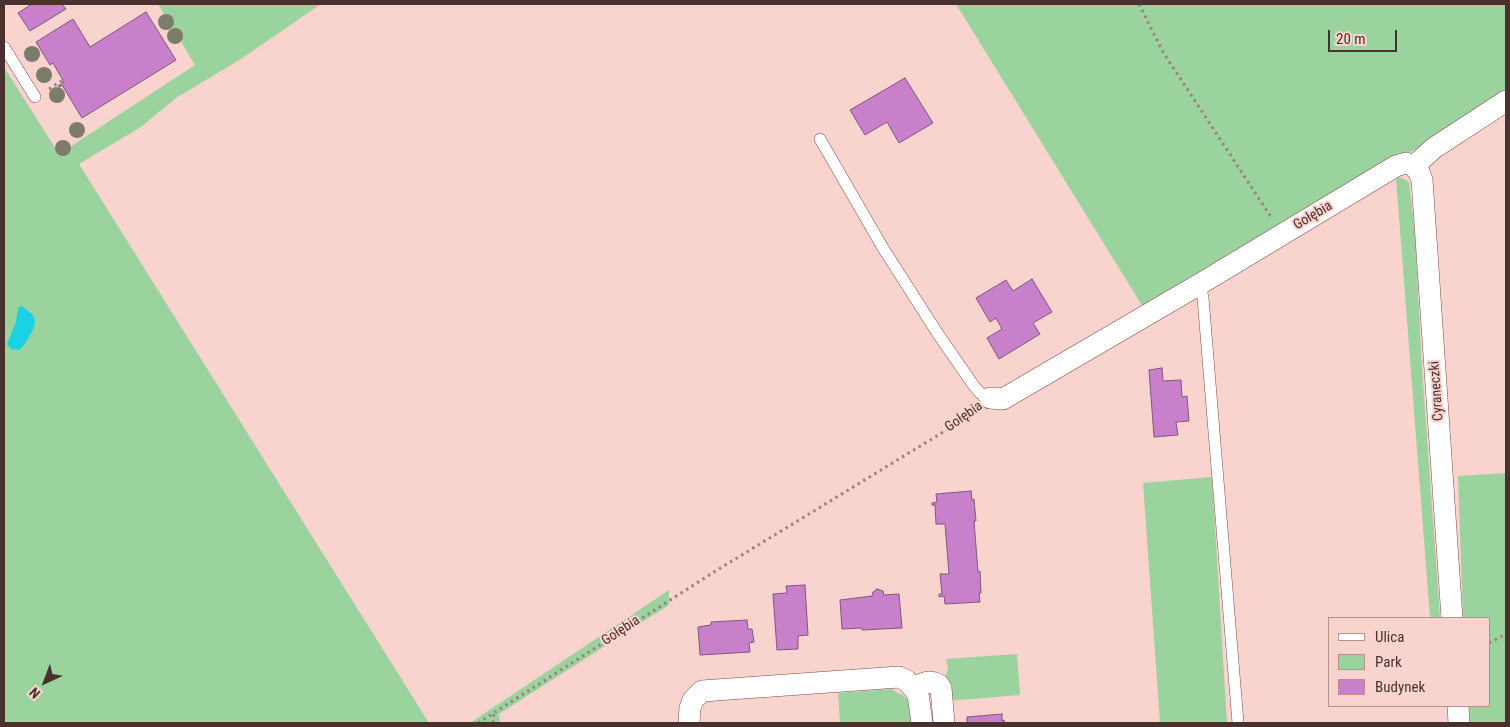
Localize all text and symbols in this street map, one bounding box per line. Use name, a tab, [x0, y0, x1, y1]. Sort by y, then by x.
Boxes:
scale bar	[1330, 20, 1399, 52]
text: 20 m	[1336, 30, 1366, 48]
street label: Gołębia	[1291, 198, 1335, 234]
street label: Cyraneczki	[1427, 361, 1447, 421]
street label: Gołębia	[942, 398, 986, 436]
street label: Gołębia	[599, 612, 643, 650]
legend	[1328, 617, 1490, 707]
text: Ulica	[1375, 628, 1404, 646]
text: Park	[1375, 653, 1402, 671]
north arrow	[20, 657, 70, 707]
text: Budynek	[1375, 678, 1425, 696]
text: N	[26, 684, 43, 702]

